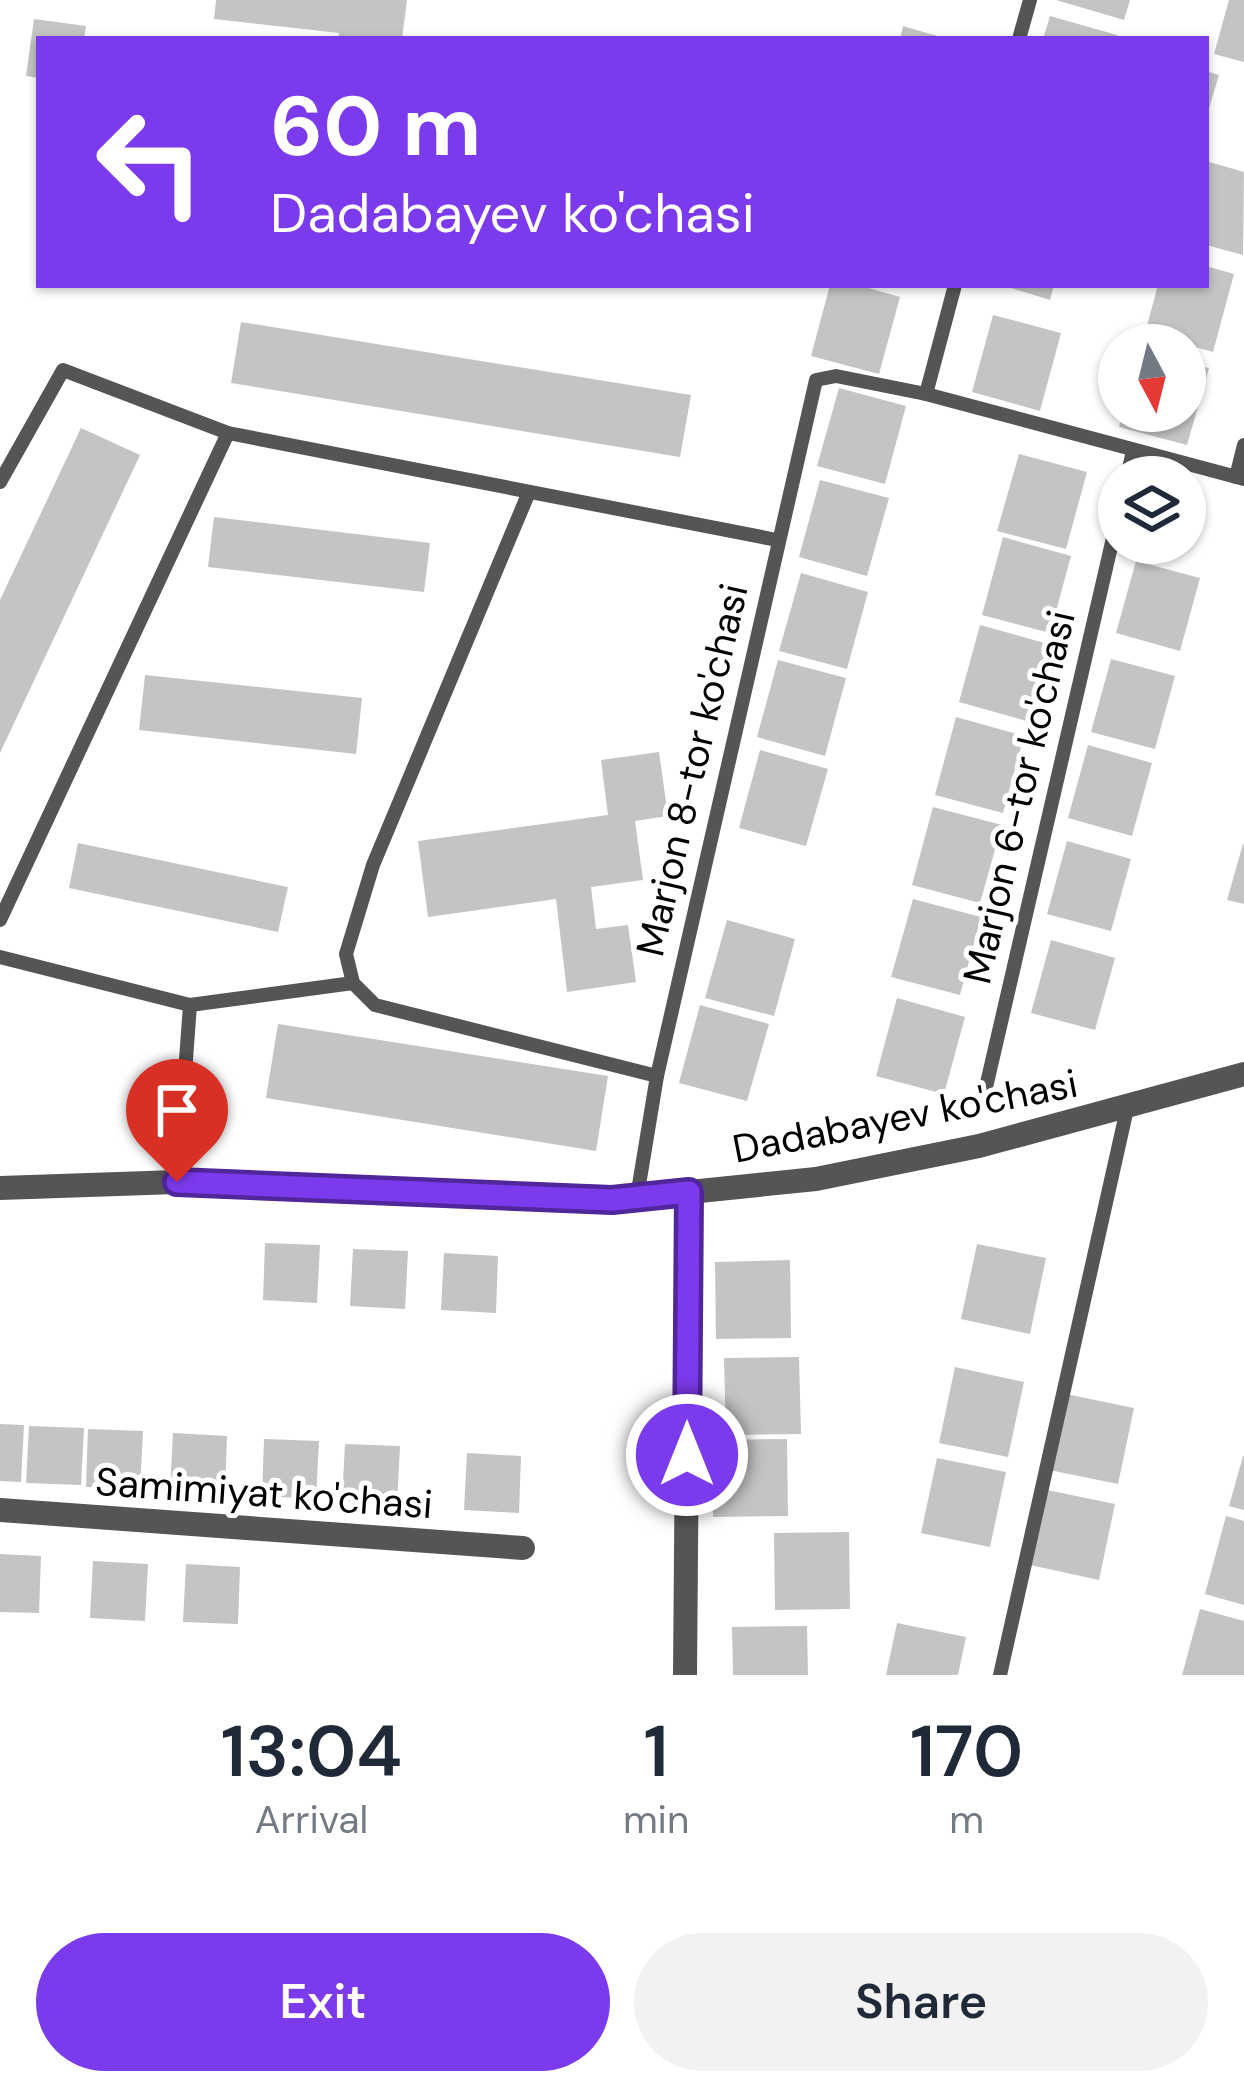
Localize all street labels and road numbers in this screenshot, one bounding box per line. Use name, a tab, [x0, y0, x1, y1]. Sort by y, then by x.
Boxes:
street label: Marjon 8-tor ko'chasi	[624, 579, 760, 961]
street label: Marjon 6-tor ko'chasi	[951, 606, 1087, 988]
street label: Dadabayev ko'chasi	[728, 1058, 1082, 1174]
street label: Samimiyat ko'chasi	[94, 1456, 434, 1530]

